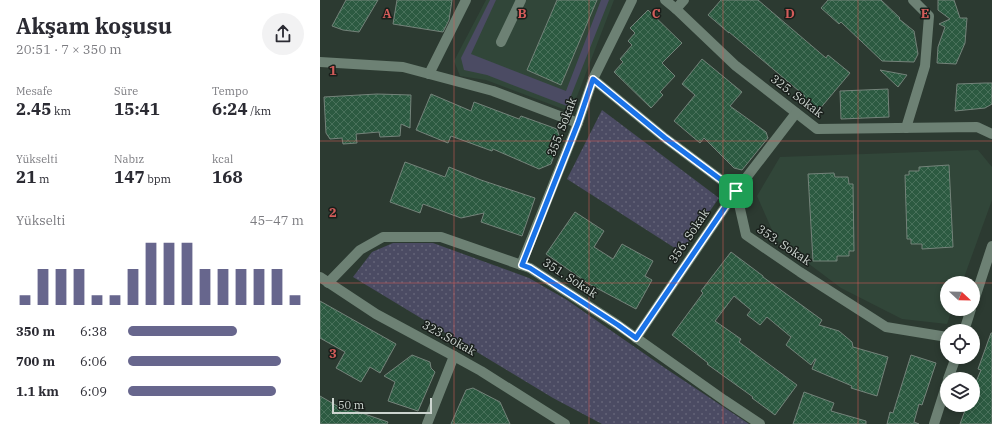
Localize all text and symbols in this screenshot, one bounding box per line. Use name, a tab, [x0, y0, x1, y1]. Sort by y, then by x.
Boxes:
text: A	[382, 5, 392, 22]
text: B	[517, 5, 527, 22]
text: C	[652, 5, 661, 22]
text: D	[785, 5, 795, 22]
text: E	[921, 5, 929, 22]
text: Akşam koşusu	[16, 11, 172, 40]
button: share	[262, 13, 304, 55]
text: 20:51 · 7 × 350 m	[16, 41, 122, 58]
text: 1	[329, 62, 337, 79]
street label: 325. Sokak	[768, 71, 827, 120]
text: Mesafe	[16, 84, 52, 98]
text: Süre	[114, 84, 138, 98]
text: Tempo	[212, 84, 248, 98]
street label: 355. Sokak	[543, 95, 580, 158]
text: 2.45	[16, 98, 51, 120]
text: 15:41	[114, 98, 160, 120]
text: 6:24	[212, 98, 248, 120]
text: km	[51, 104, 71, 118]
text: /km	[248, 104, 271, 118]
text: Yükselti	[16, 152, 58, 166]
text: Nabız	[114, 152, 144, 166]
text: kcal	[212, 152, 233, 166]
text: 21	[16, 166, 36, 188]
text: 147	[114, 166, 145, 188]
text: 168	[212, 166, 243, 188]
text: m	[36, 172, 49, 186]
text: bpm	[145, 172, 171, 186]
pin	[719, 174, 753, 208]
icon: arrive	[725, 180, 747, 202]
text: 2	[329, 204, 337, 221]
street label: 356. Sokak	[665, 206, 712, 266]
text: Yükselti	[16, 212, 65, 229]
text: 45–47 m	[250, 212, 304, 229]
street label: 353. Sokak	[754, 221, 814, 268]
street label: 351. Sokak	[540, 254, 600, 301]
north arrow	[940, 276, 980, 316]
map controls	[940, 276, 980, 412]
street label: 323.Sokak	[420, 317, 479, 358]
text: 350 m	[16, 323, 55, 340]
text: 6:38	[80, 323, 107, 340]
button: locate	[940, 324, 980, 364]
text: 3	[329, 345, 337, 362]
text: 700 m	[16, 353, 55, 370]
text: 6:06	[80, 353, 107, 370]
button: layers	[940, 372, 980, 412]
text: 1.1 km	[16, 383, 59, 400]
text: 6:09	[80, 383, 107, 400]
scale bar	[332, 396, 432, 415]
text: 50 m	[338, 398, 364, 412]

